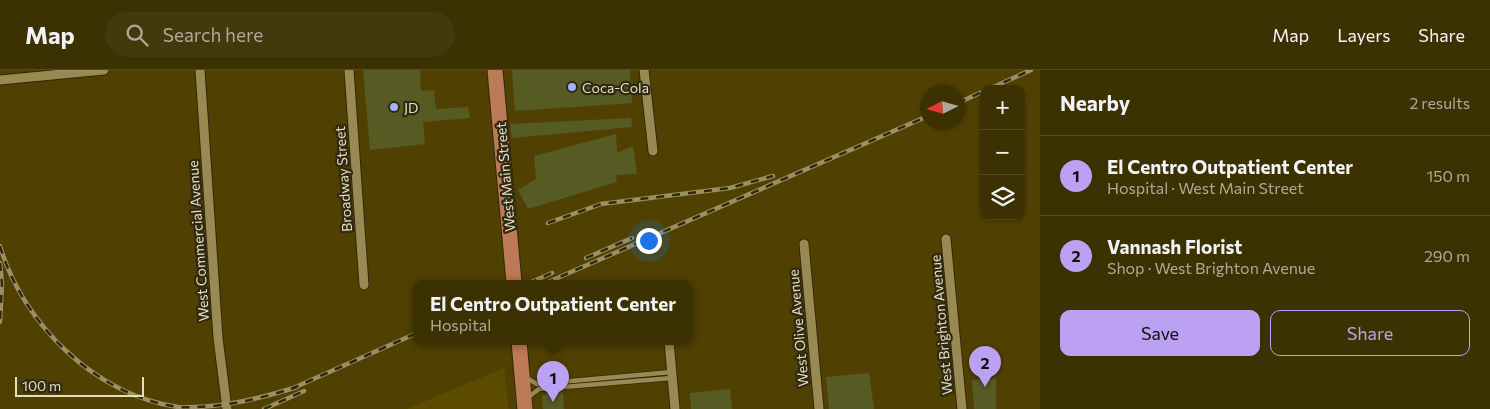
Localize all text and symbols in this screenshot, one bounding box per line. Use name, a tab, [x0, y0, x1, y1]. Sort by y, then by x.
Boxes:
search box	[105, 12, 455, 57]
text: Map	[25, 20, 75, 49]
icon: search	[123, 21, 151, 49]
text: Search here	[163, 23, 263, 46]
text: Map	[1272, 24, 1309, 46]
text: Layers	[1337, 24, 1390, 46]
text: Share	[1418, 24, 1465, 46]
place label: Coca-Cola	[582, 79, 649, 96]
marker: Coca-Cola	[566, 81, 578, 93]
north arrow	[920, 85, 965, 130]
map controls	[980, 85, 1025, 220]
button: +	[980, 85, 1025, 130]
text: Nearby	[1060, 90, 1130, 115]
text: 2 results	[1409, 93, 1470, 112]
place label: JD	[404, 99, 418, 116]
marker: JD	[388, 101, 400, 113]
street label: West Main Street	[492, 121, 518, 232]
street label: Broadway Street	[331, 125, 355, 232]
button: −	[980, 130, 1025, 175]
text: El Centro Outpatient Center	[1107, 155, 1353, 178]
street label: West Commercial Avenue	[184, 160, 212, 322]
text: 1	[1072, 166, 1080, 185]
text: 150 m	[1427, 166, 1470, 185]
button: layers	[980, 175, 1025, 220]
text: Hospital · West Main Street	[1107, 178, 1304, 197]
your location	[636, 228, 662, 254]
text: Vannash Florist	[1107, 235, 1242, 258]
text: 2	[1071, 246, 1081, 265]
text: 290 m	[1424, 246, 1470, 265]
street label: West Brighton Avenue	[926, 254, 956, 396]
text: Shop · West Brighton Avenue	[1107, 258, 1315, 277]
street label: West Olive Avenue	[784, 269, 812, 387]
popup	[413, 280, 693, 345]
text: El Centro Outpatient Center	[430, 292, 676, 315]
button: Save	[1060, 310, 1260, 356]
button: Share	[1270, 310, 1470, 356]
text: Hospital	[430, 315, 491, 334]
pin: 2	[969, 346, 1001, 387]
pin: 1	[537, 361, 569, 402]
scale bar	[15, 374, 144, 397]
text: 100 m	[22, 377, 61, 394]

